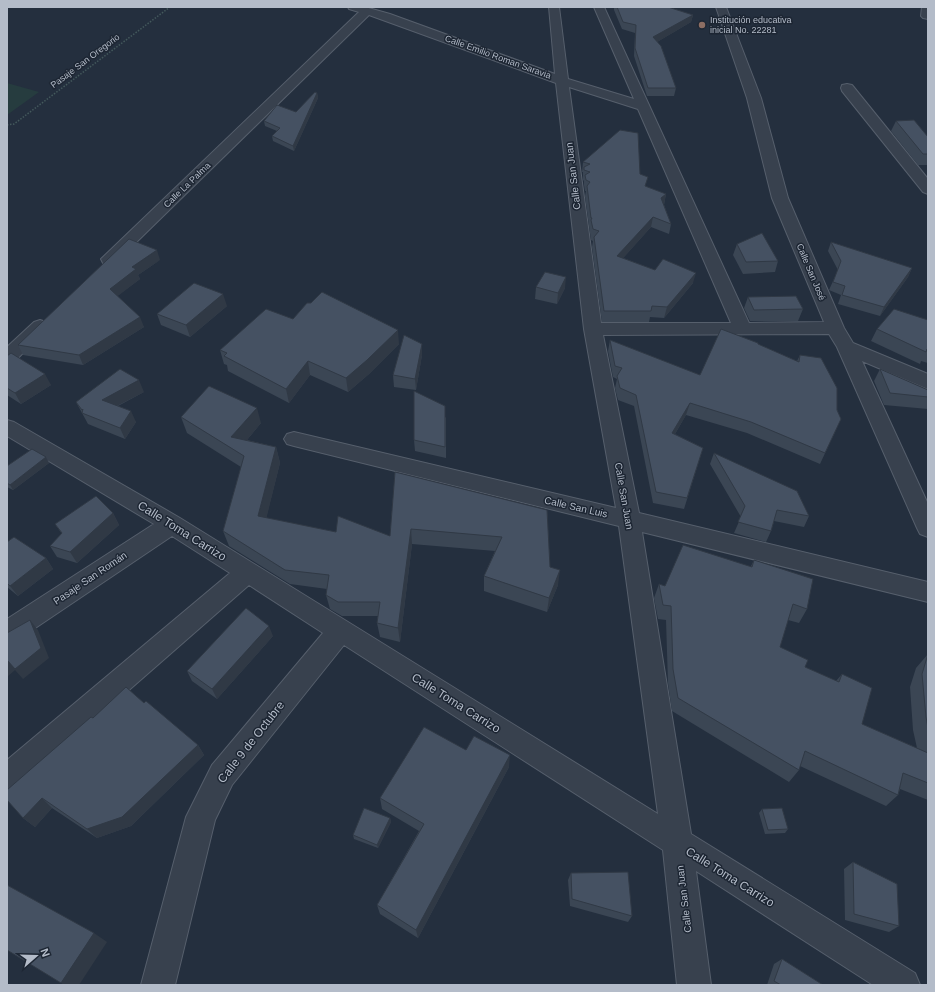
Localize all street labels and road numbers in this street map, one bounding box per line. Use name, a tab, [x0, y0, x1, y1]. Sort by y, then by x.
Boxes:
street label: Pasaje San Oregorio	[49, 32, 121, 90]
street label: Calle Emilio Roman Saravia	[444, 33, 552, 81]
street label: Calle San Juan	[563, 142, 583, 210]
street label: Calle La Palma	[162, 160, 212, 210]
street label: Calle San José	[795, 242, 827, 302]
street label: Calle San Juan	[613, 462, 635, 530]
street label: Calle San Luis	[543, 494, 609, 520]
street label: Calle Toma Carrizo	[135, 498, 229, 564]
street label: Pasaje San Román	[51, 549, 129, 607]
street label: Calle Toma Carrizo	[409, 670, 503, 736]
street label: Calle 9 de Octubre	[215, 698, 288, 786]
street label: Calle Toma Carrizo	[683, 844, 777, 910]
street label: Calle San Juan	[674, 865, 694, 933]

